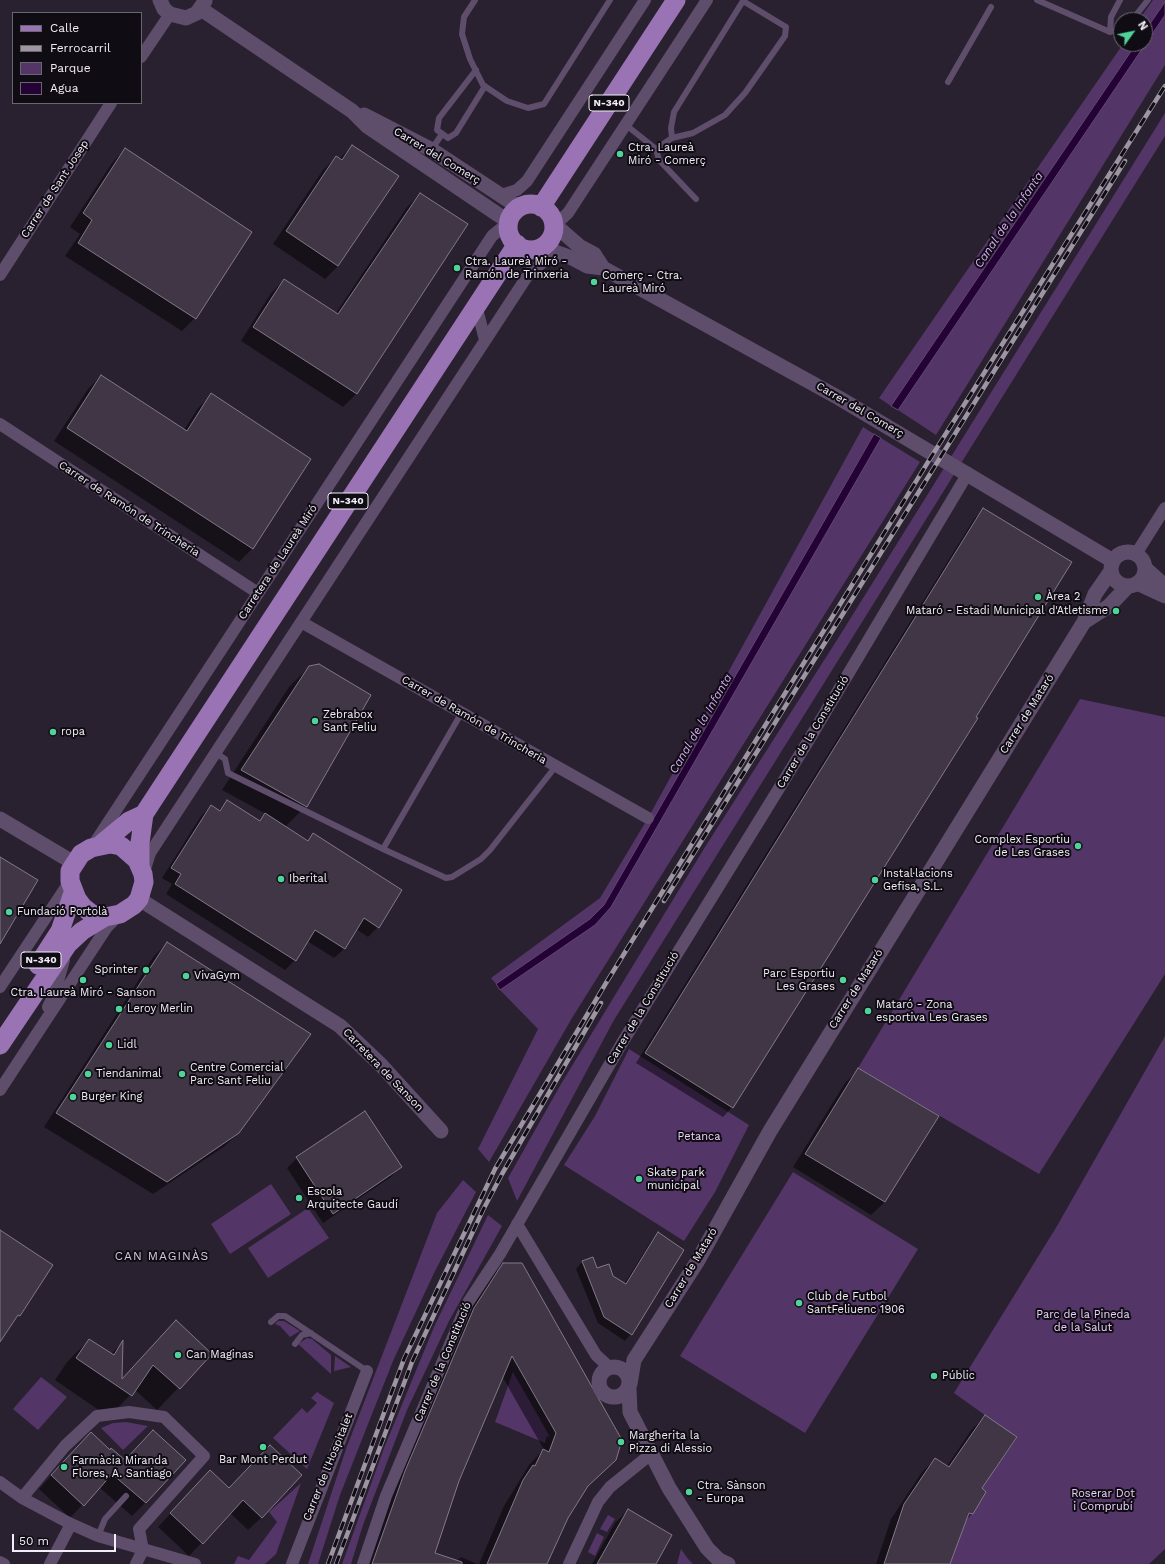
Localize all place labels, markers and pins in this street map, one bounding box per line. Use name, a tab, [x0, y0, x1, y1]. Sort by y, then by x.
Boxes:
place label: Ctra. Laureà Miró - Comerç	[628, 141, 706, 167]
marker: Ctra. Laureà Miró - Comerç	[615, 149, 625, 159]
place label: Ctra. Laureà Miró - Ramón de Trinxeria	[465, 255, 569, 281]
marker: Ctra. Laureà Miró - Ramón de Trinxeria	[452, 263, 462, 273]
place label: Comerç - Ctra. Laureà Miró	[602, 269, 682, 295]
marker: Comerç - Ctra. Laureà Miró	[589, 277, 599, 287]
place label: Àrea 2	[1046, 590, 1080, 604]
marker: Àrea 2	[1033, 592, 1043, 602]
place label: Mataró - Estadi Municipal d'Atletisme	[906, 604, 1108, 618]
marker: Mataró - Estadi Municipal d'Atletisme	[1111, 606, 1121, 616]
place label: Zebrabox Sant Feliu	[323, 708, 377, 734]
marker: Zebrabox Sant Feliu	[310, 716, 320, 726]
place label: ropa	[61, 725, 85, 739]
marker: ropa	[48, 727, 58, 737]
place label: Complex Esportiu de Les Grases	[975, 833, 1070, 859]
marker: Complex Esportiu de Les Grases	[1073, 841, 1083, 851]
place label: Instal·lacions Gefisa, S.L.	[883, 867, 953, 893]
place label: Iberital	[289, 872, 327, 886]
marker: Iberital	[276, 874, 286, 884]
marker: Instal·lacions Gefisa, S.L.	[870, 875, 880, 885]
place label: Fundació Portolà	[17, 905, 108, 919]
marker: Fundació Portolà	[4, 907, 14, 917]
place label: Sprinter	[95, 963, 138, 977]
marker: Sprinter	[141, 965, 151, 975]
place label: Parc Esportiu Les Grases	[763, 967, 835, 993]
place label: VivaGym	[194, 969, 240, 983]
marker: VivaGym	[181, 971, 191, 981]
marker: Ctra. Laureà Miró - Sanson	[78, 975, 88, 985]
marker: Parc Esportiu Les Grases	[838, 975, 848, 985]
place label: Ctra. Laureà Miró - Sanson	[10, 986, 156, 1000]
place label: Mataró - Zona esportiva Les Grases	[876, 998, 988, 1024]
place label: Leroy Merlin	[127, 1002, 193, 1016]
marker: Leroy Merlin	[114, 1004, 124, 1014]
marker: Mataró - Zona esportiva Les Grases	[863, 1006, 873, 1016]
place label: Lidl	[117, 1038, 137, 1052]
marker: Lidl	[104, 1040, 114, 1050]
place label: Centre Comercial Parc Sant Feliu	[190, 1061, 284, 1087]
place label: Tiendanimal	[96, 1067, 161, 1081]
marker: Tiendanimal	[83, 1069, 93, 1079]
marker: Centre Comercial Parc Sant Feliu	[177, 1069, 187, 1079]
place label: Burger King	[81, 1090, 142, 1104]
marker: Burger King	[68, 1092, 78, 1102]
place label: Skate park municipal	[647, 1166, 705, 1192]
marker: Skate park municipal	[634, 1174, 644, 1184]
place label: Escola Arquitecte Gaudí	[307, 1185, 398, 1211]
marker: Escola Arquitecte Gaudí	[294, 1193, 304, 1203]
place label: Club de Futbol SantFeliuenc 1906	[807, 1290, 905, 1316]
marker: Club de Futbol SantFeliuenc 1906	[794, 1298, 804, 1308]
place label: Can Maginas	[186, 1348, 253, 1362]
marker: Can Maginas	[173, 1350, 183, 1360]
place label: Públic	[942, 1369, 975, 1383]
marker: Públic	[929, 1371, 939, 1381]
place label: Margherita la Pizza di Alessio	[629, 1429, 712, 1455]
marker: Margherita la Pizza di Alessio	[616, 1437, 626, 1447]
marker: Bar Mont Perdut	[258, 1442, 268, 1452]
place label: Bar Mont Perdut	[219, 1453, 307, 1467]
place label: Farmàcia Miranda Flores, A. Santiago	[72, 1454, 172, 1480]
marker: Farmàcia Miranda Flores, A. Santiago	[59, 1462, 69, 1472]
place label: Ctra. Sànson - Europa	[697, 1479, 766, 1505]
marker: Ctra. Sànson - Europa	[684, 1487, 694, 1497]

